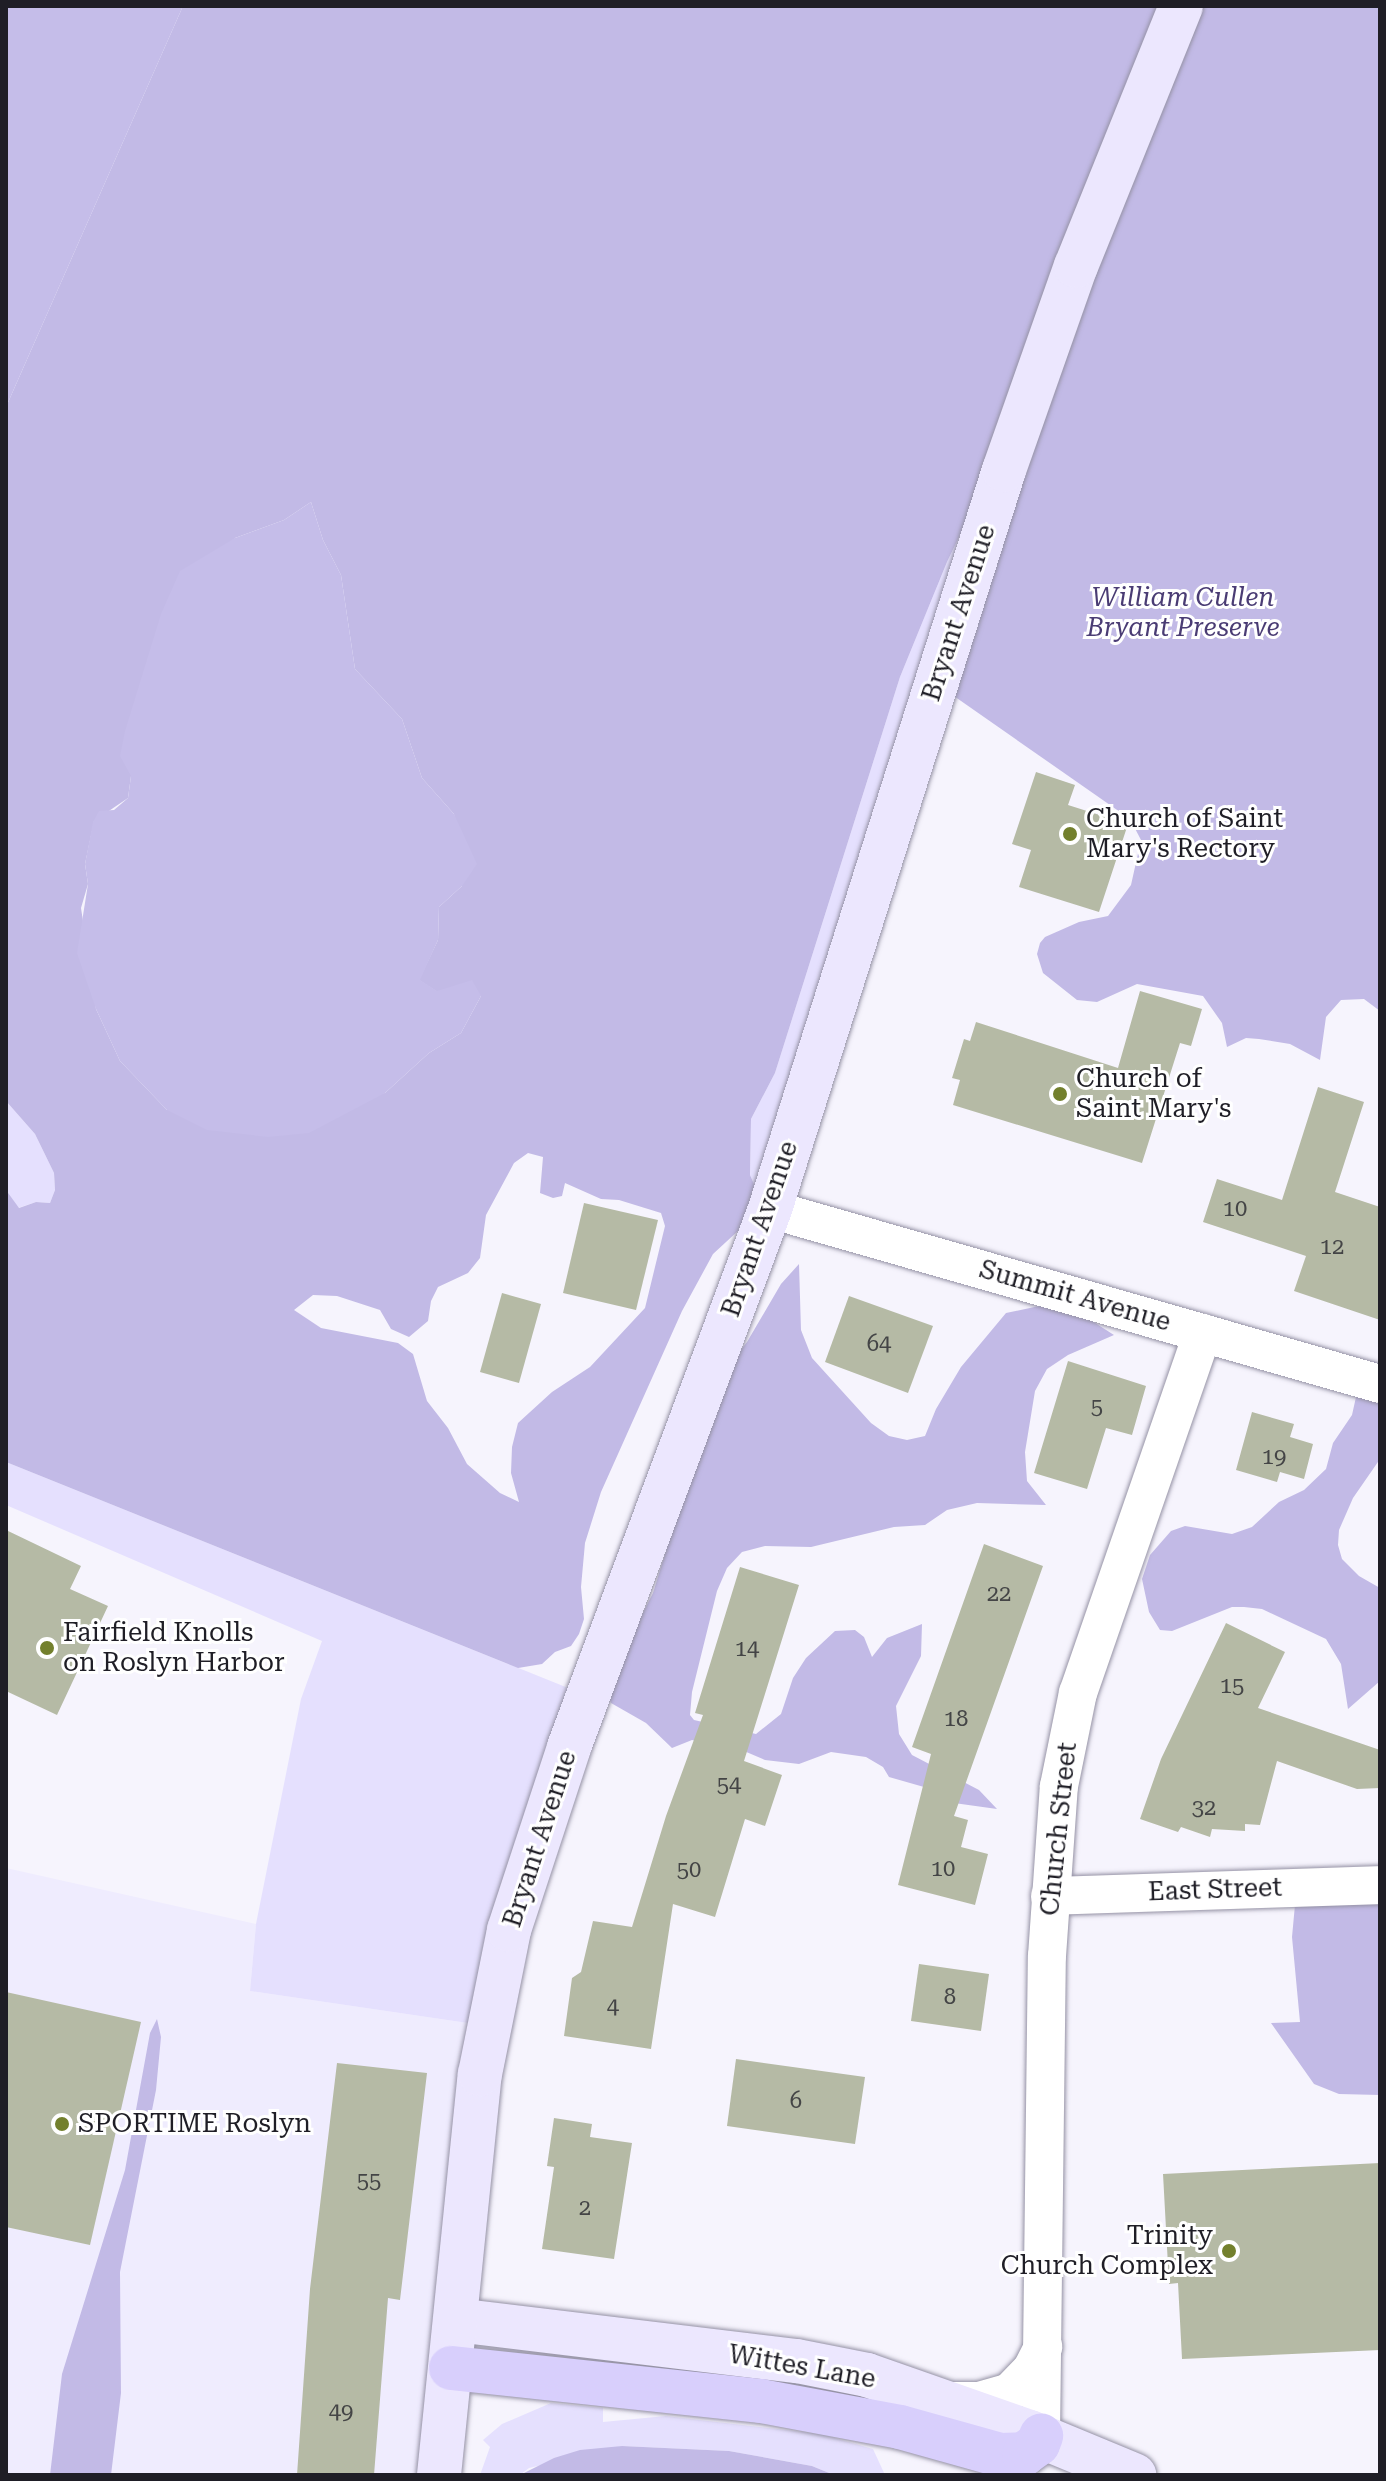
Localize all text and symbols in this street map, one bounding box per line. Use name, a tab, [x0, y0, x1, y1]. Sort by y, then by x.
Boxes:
street label: Bryant Avenue	[916, 521, 1002, 705]
park label: William Cullen Bryant Preserve	[1086, 582, 1280, 644]
place label: Church of Saint Mary's Rectory	[1086, 803, 1283, 864]
marker: Church of Saint Mary's Rectory	[1061, 825, 1079, 843]
place label: Church of Saint Mary's	[1076, 1063, 1231, 1124]
marker: Church of Saint Mary's	[1051, 1085, 1069, 1103]
street label: Bryant Avenue	[715, 1137, 805, 1321]
house number: 10	[1223, 1196, 1247, 1222]
house number: 12	[1320, 1234, 1344, 1260]
street label: Summit Avenue	[976, 1254, 1174, 1338]
house number: 64	[867, 1331, 891, 1357]
house number: 5	[1091, 1394, 1103, 1420]
house number: 19	[1262, 1444, 1286, 1470]
house number: 22	[987, 1581, 1011, 1607]
place label: Fairfield Knolls on Roslyn Harbor	[63, 1617, 285, 1678]
house number: 14	[735, 1636, 759, 1662]
marker: Fairfield Knolls on Roslyn Harbor	[38, 1639, 56, 1657]
house number: 15	[1220, 1673, 1244, 1699]
house number: 18	[944, 1706, 968, 1732]
street label: Church Street	[1034, 1741, 1084, 1917]
street label: Bryant Avenue	[497, 1747, 583, 1931]
house number: 54	[717, 1772, 741, 1798]
house number: 32	[1192, 1795, 1216, 1821]
house number: 10	[931, 1856, 955, 1882]
house number: 50	[677, 1857, 701, 1883]
street label: East Street	[1147, 1872, 1283, 1908]
house number: 8	[944, 1984, 956, 2010]
house number: 4	[607, 1994, 619, 2020]
house number: 6	[790, 2088, 802, 2114]
place label: SPORTIME Roslyn	[78, 2108, 311, 2140]
marker: SPORTIME Roslyn	[53, 2115, 71, 2133]
house number: 55	[357, 2168, 381, 2194]
house number: 2	[579, 2195, 591, 2221]
place label: Trinity Church Complex	[1001, 2220, 1213, 2282]
marker: Trinity Church Complex	[1220, 2242, 1238, 2260]
street label: Wittes Lane	[726, 2339, 878, 2395]
house number: 49	[329, 2399, 353, 2425]

